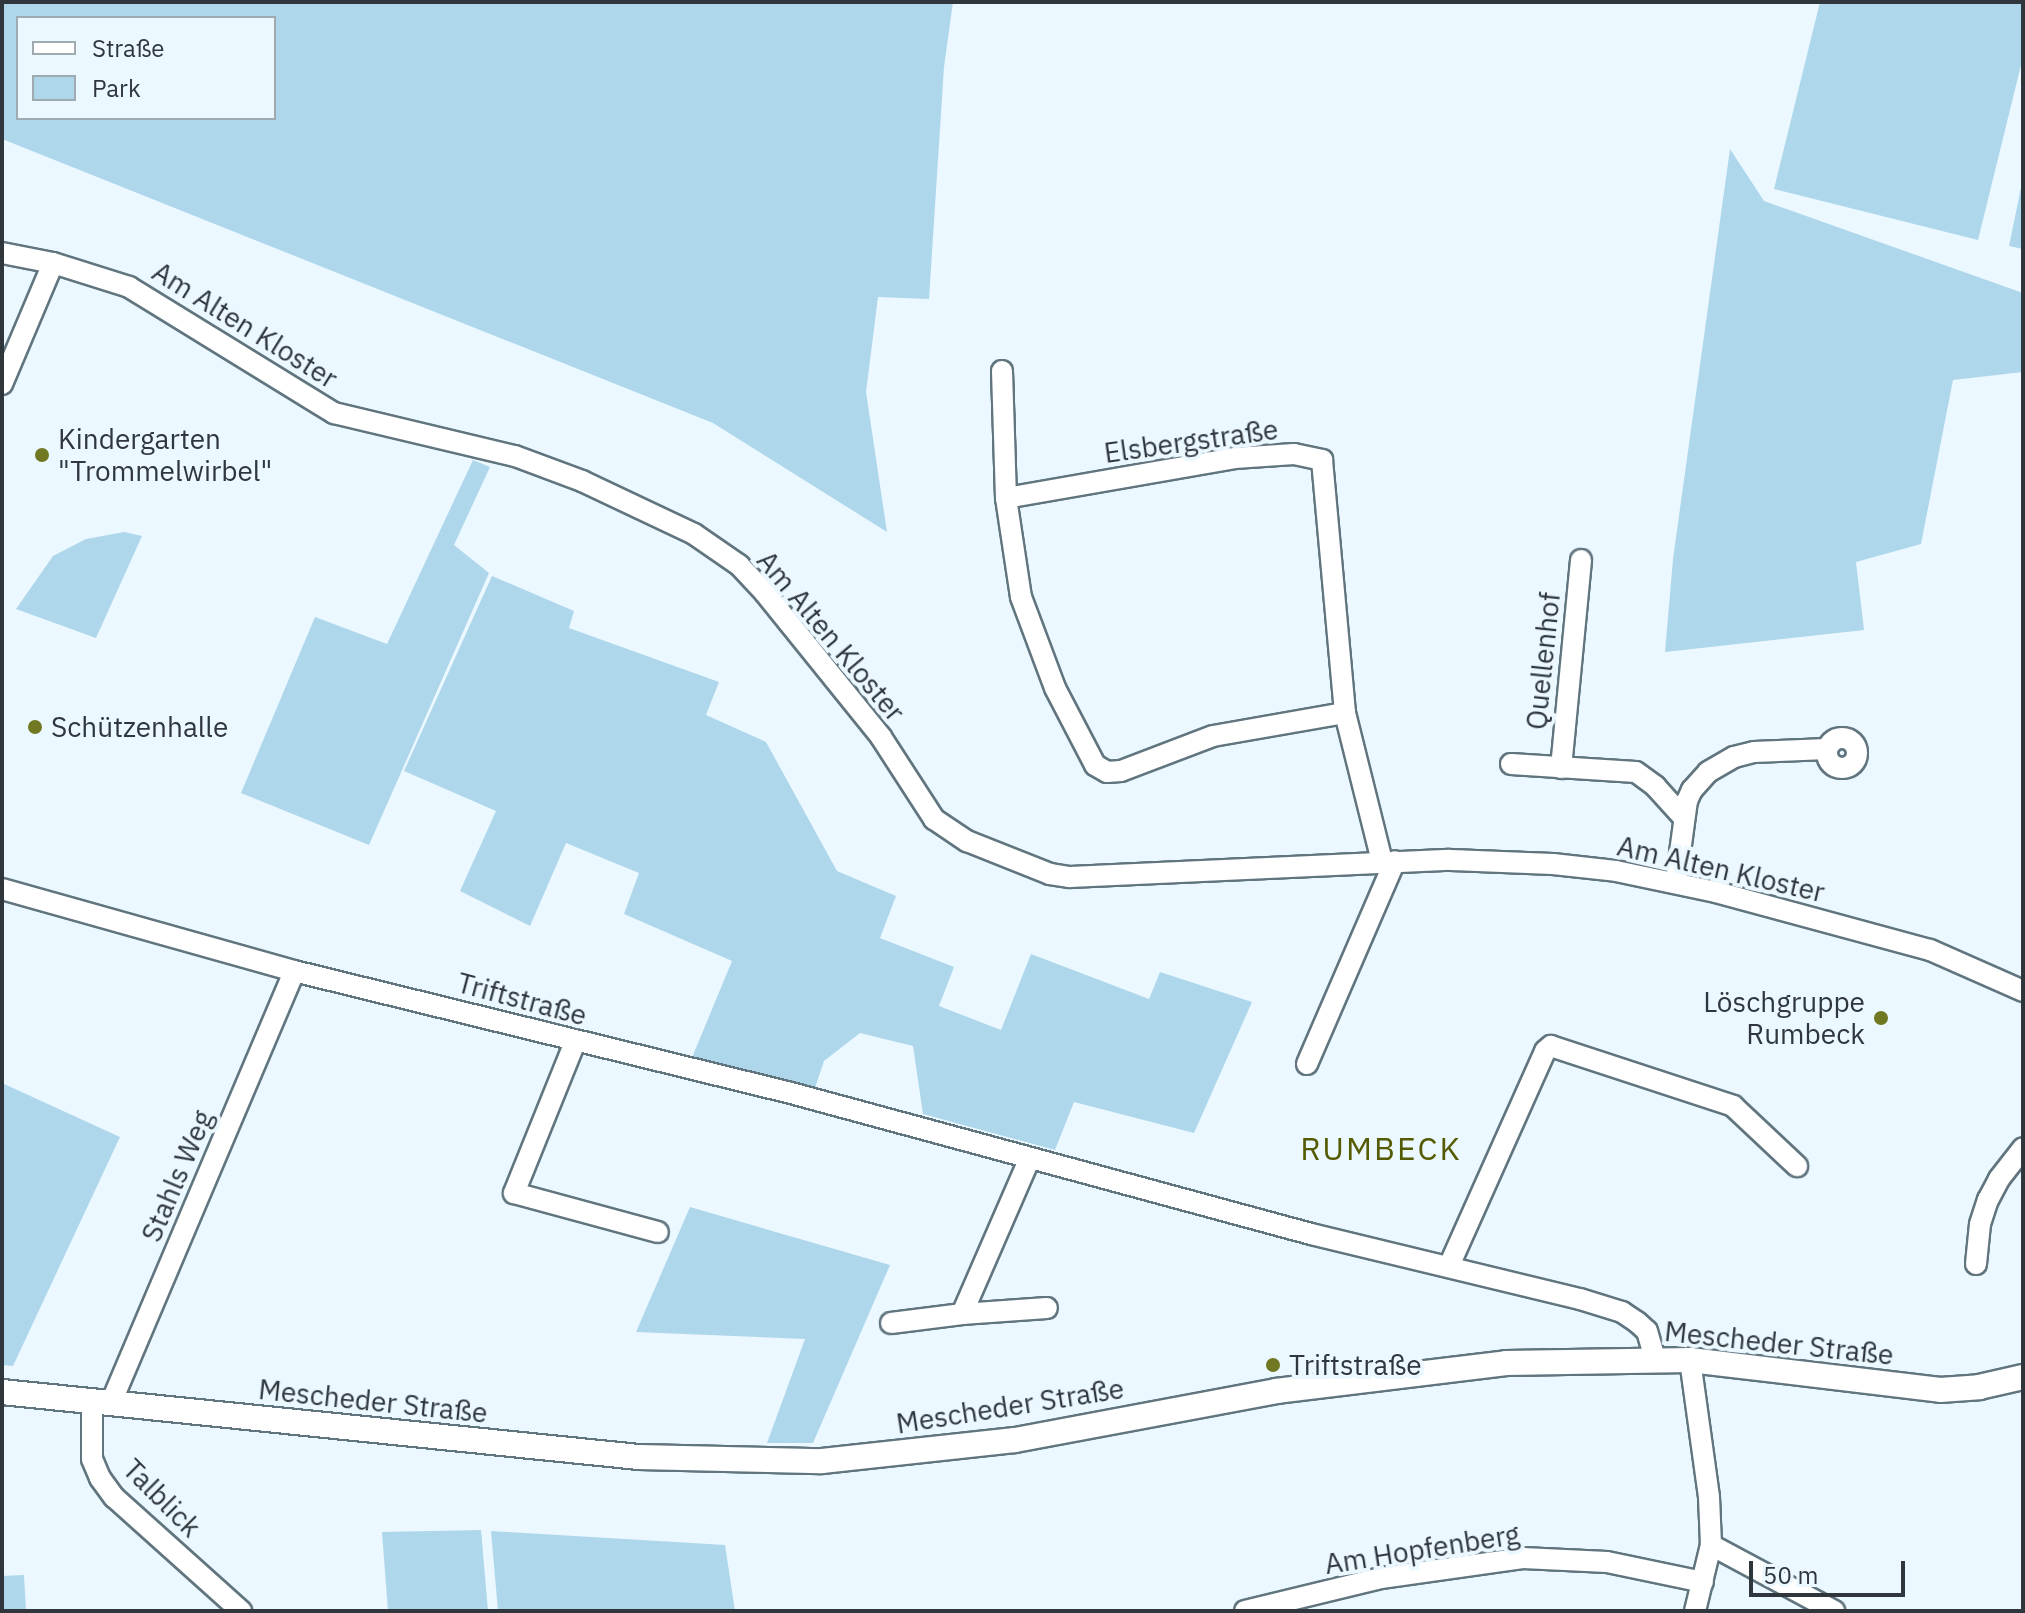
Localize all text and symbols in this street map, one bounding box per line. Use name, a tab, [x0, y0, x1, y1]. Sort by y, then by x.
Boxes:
legend	[16, 16, 276, 120]
text: Straße	[92, 32, 164, 64]
text: Park	[92, 72, 141, 104]
street label: Am Alten Kloster	[146, 255, 344, 395]
street label: Elsbergstraße	[1102, 412, 1280, 470]
place label: Kindergarten "Trommelwirbel"	[58, 422, 272, 488]
marker: Kindergarten "Trommelwirbel"	[33, 446, 51, 464]
street label: Am Alten Kloster	[750, 544, 912, 728]
street label: Quellenhof	[1519, 591, 1567, 731]
place label: Schützenhalle	[51, 710, 228, 744]
marker: Schützenhalle	[26, 718, 44, 736]
street label: Am Alten Kloster	[1614, 829, 1828, 909]
street label: Triftstraße	[454, 966, 590, 1032]
place label: Löschgruppe Rumbeck	[1703, 985, 1865, 1051]
marker: Löschgruppe Rumbeck	[1872, 1009, 1890, 1027]
street label: Stahls Weg	[134, 1105, 220, 1247]
district label: RUMBECK	[1300, 1129, 1462, 1167]
street label: Mescheder Straße	[1663, 1314, 1895, 1372]
place label: Triftstraße	[1289, 1348, 1422, 1382]
marker: Triftstraße	[1264, 1356, 1282, 1374]
street label: Mescheder Straße	[894, 1371, 1126, 1441]
street label: Mescheder Straße	[257, 1372, 489, 1430]
street label: Talblick	[116, 1452, 208, 1544]
street label: Am Hopfenberg	[1322, 1517, 1522, 1581]
scale bar	[1753, 1545, 1909, 1595]
text: 50 m	[1763, 1559, 1818, 1591]

